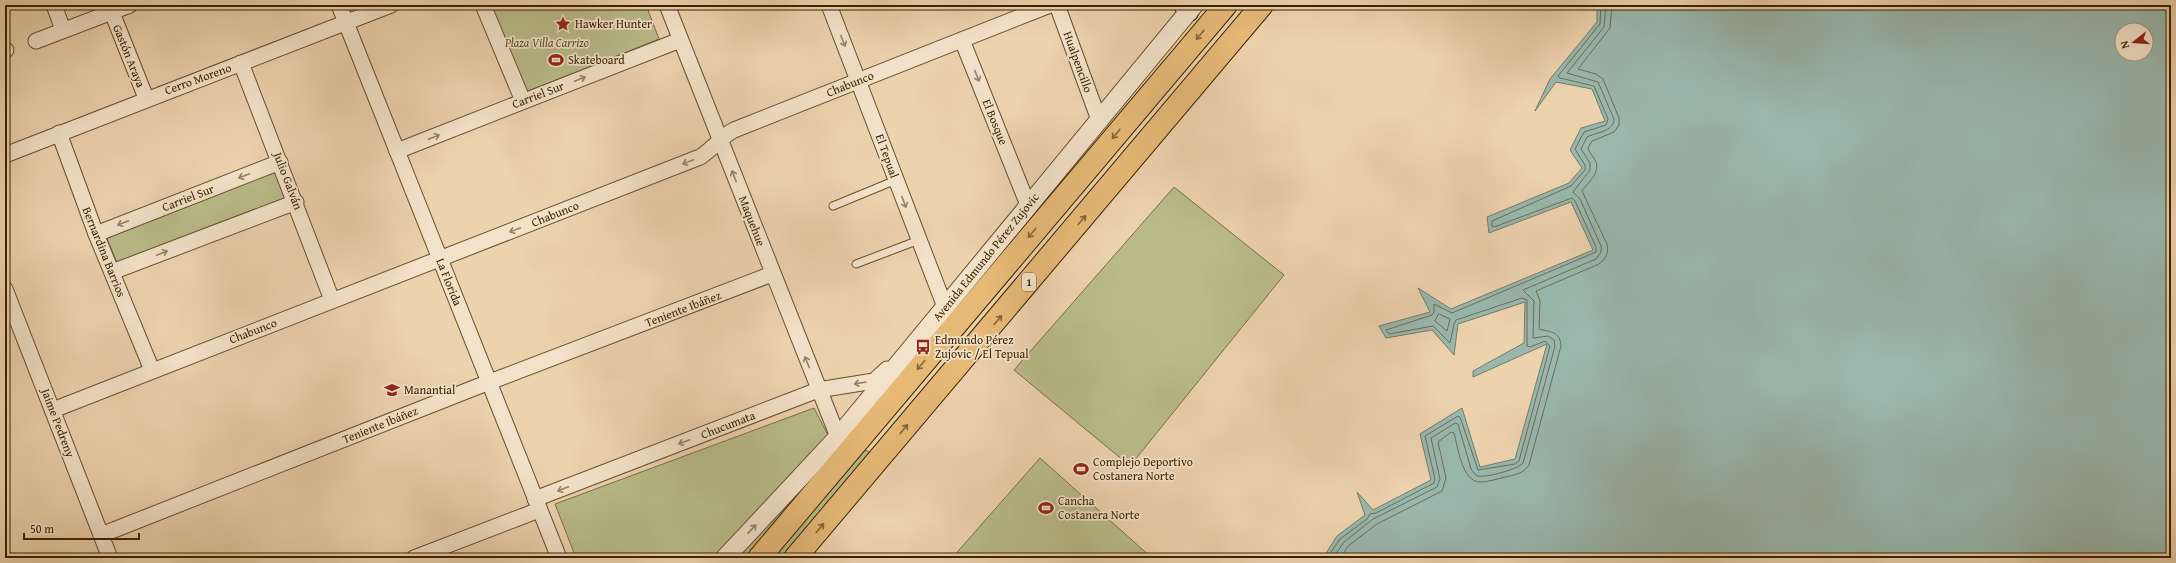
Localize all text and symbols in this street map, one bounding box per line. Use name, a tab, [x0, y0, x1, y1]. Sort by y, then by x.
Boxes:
place icon: Hawker Hunter	[554, 15, 572, 33]
place label: Hawker Hunter	[575, 15, 652, 32]
street label: Gastón Araya	[109, 22, 150, 90]
north arrow	[2114, 22, 2154, 62]
street label: Hualpencillo	[1060, 29, 1097, 95]
one-way arrow	[1196, 29, 1205, 40]
park label: Plaza Villa Carrizo	[504, 34, 589, 51]
one-way arrow	[840, 35, 848, 47]
text: N	[2116, 38, 2133, 51]
sports icon: Skateboard	[547, 51, 565, 69]
place label: Skateboard	[568, 51, 625, 68]
street label: Cerro Moreno	[162, 59, 234, 98]
street label: Chabunco	[824, 66, 876, 101]
one-way arrow	[973, 69, 981, 81]
one-way arrow	[574, 74, 586, 82]
street label: Carriel Sur	[509, 77, 566, 112]
street label: El Bosque	[979, 96, 1013, 148]
one-way arrow	[1112, 128, 1121, 138]
street label: El Tepual	[872, 131, 904, 181]
one-way arrow	[427, 133, 439, 141]
street label: Julio Galván	[269, 148, 307, 212]
one-way arrow	[682, 158, 694, 166]
one-way arrow	[729, 170, 737, 182]
one-way arrow	[239, 172, 251, 180]
street label: Carriel Sur	[159, 180, 216, 215]
street label: Avenida Edmundo Pérez Zujovic	[928, 188, 1043, 324]
street label: Maquehue	[735, 193, 770, 249]
street label: Chabunco	[529, 196, 581, 231]
one-way arrow	[901, 196, 909, 208]
street label: Bernardina Barrios	[79, 204, 130, 300]
one-way arrow	[1077, 215, 1086, 226]
one-way arrow	[118, 220, 130, 228]
one-way arrow	[509, 226, 521, 234]
one-way arrow	[1028, 228, 1037, 238]
one-way arrow	[155, 249, 167, 257]
street label: La Florida	[432, 255, 467, 308]
road number: 1	[1022, 273, 1036, 291]
street label: Teniente Ibáñez	[642, 286, 723, 331]
street label: Chabunco	[227, 314, 279, 347]
one-way arrow	[993, 314, 1002, 325]
place label: Edmundo Pérez Zujovic / El Tepual	[935, 331, 1029, 362]
bus stop icon: Edmundo Pérez Zujovic / El Tepual	[914, 338, 932, 356]
one-way arrow	[803, 357, 811, 369]
one-way arrow	[917, 359, 926, 370]
one-way arrow	[854, 380, 867, 388]
school or university icon: Manantial	[383, 381, 401, 399]
place label: Manantial	[404, 381, 456, 398]
street label: Jaime Pedreny	[37, 384, 79, 460]
street label: Teniente Ibáñez	[340, 402, 420, 447]
street label: Chucumata	[698, 406, 758, 443]
one-way arrow	[900, 424, 909, 435]
one-way arrow	[678, 439, 690, 447]
place label: Complejo Deportivo Costanera Norte	[1093, 453, 1193, 484]
sports icon: Complejo Deportivo Costanera Norte	[1072, 460, 1090, 478]
one-way arrow	[557, 485, 569, 493]
place label: Cancha Costanera Norte	[1058, 492, 1140, 523]
sports icon: Cancha Costanera Norte	[1037, 499, 1055, 517]
scale bar	[24, 515, 139, 541]
text: 50 m	[30, 520, 54, 537]
one-way arrow	[816, 523, 825, 534]
one-way arrow	[747, 525, 756, 535]

